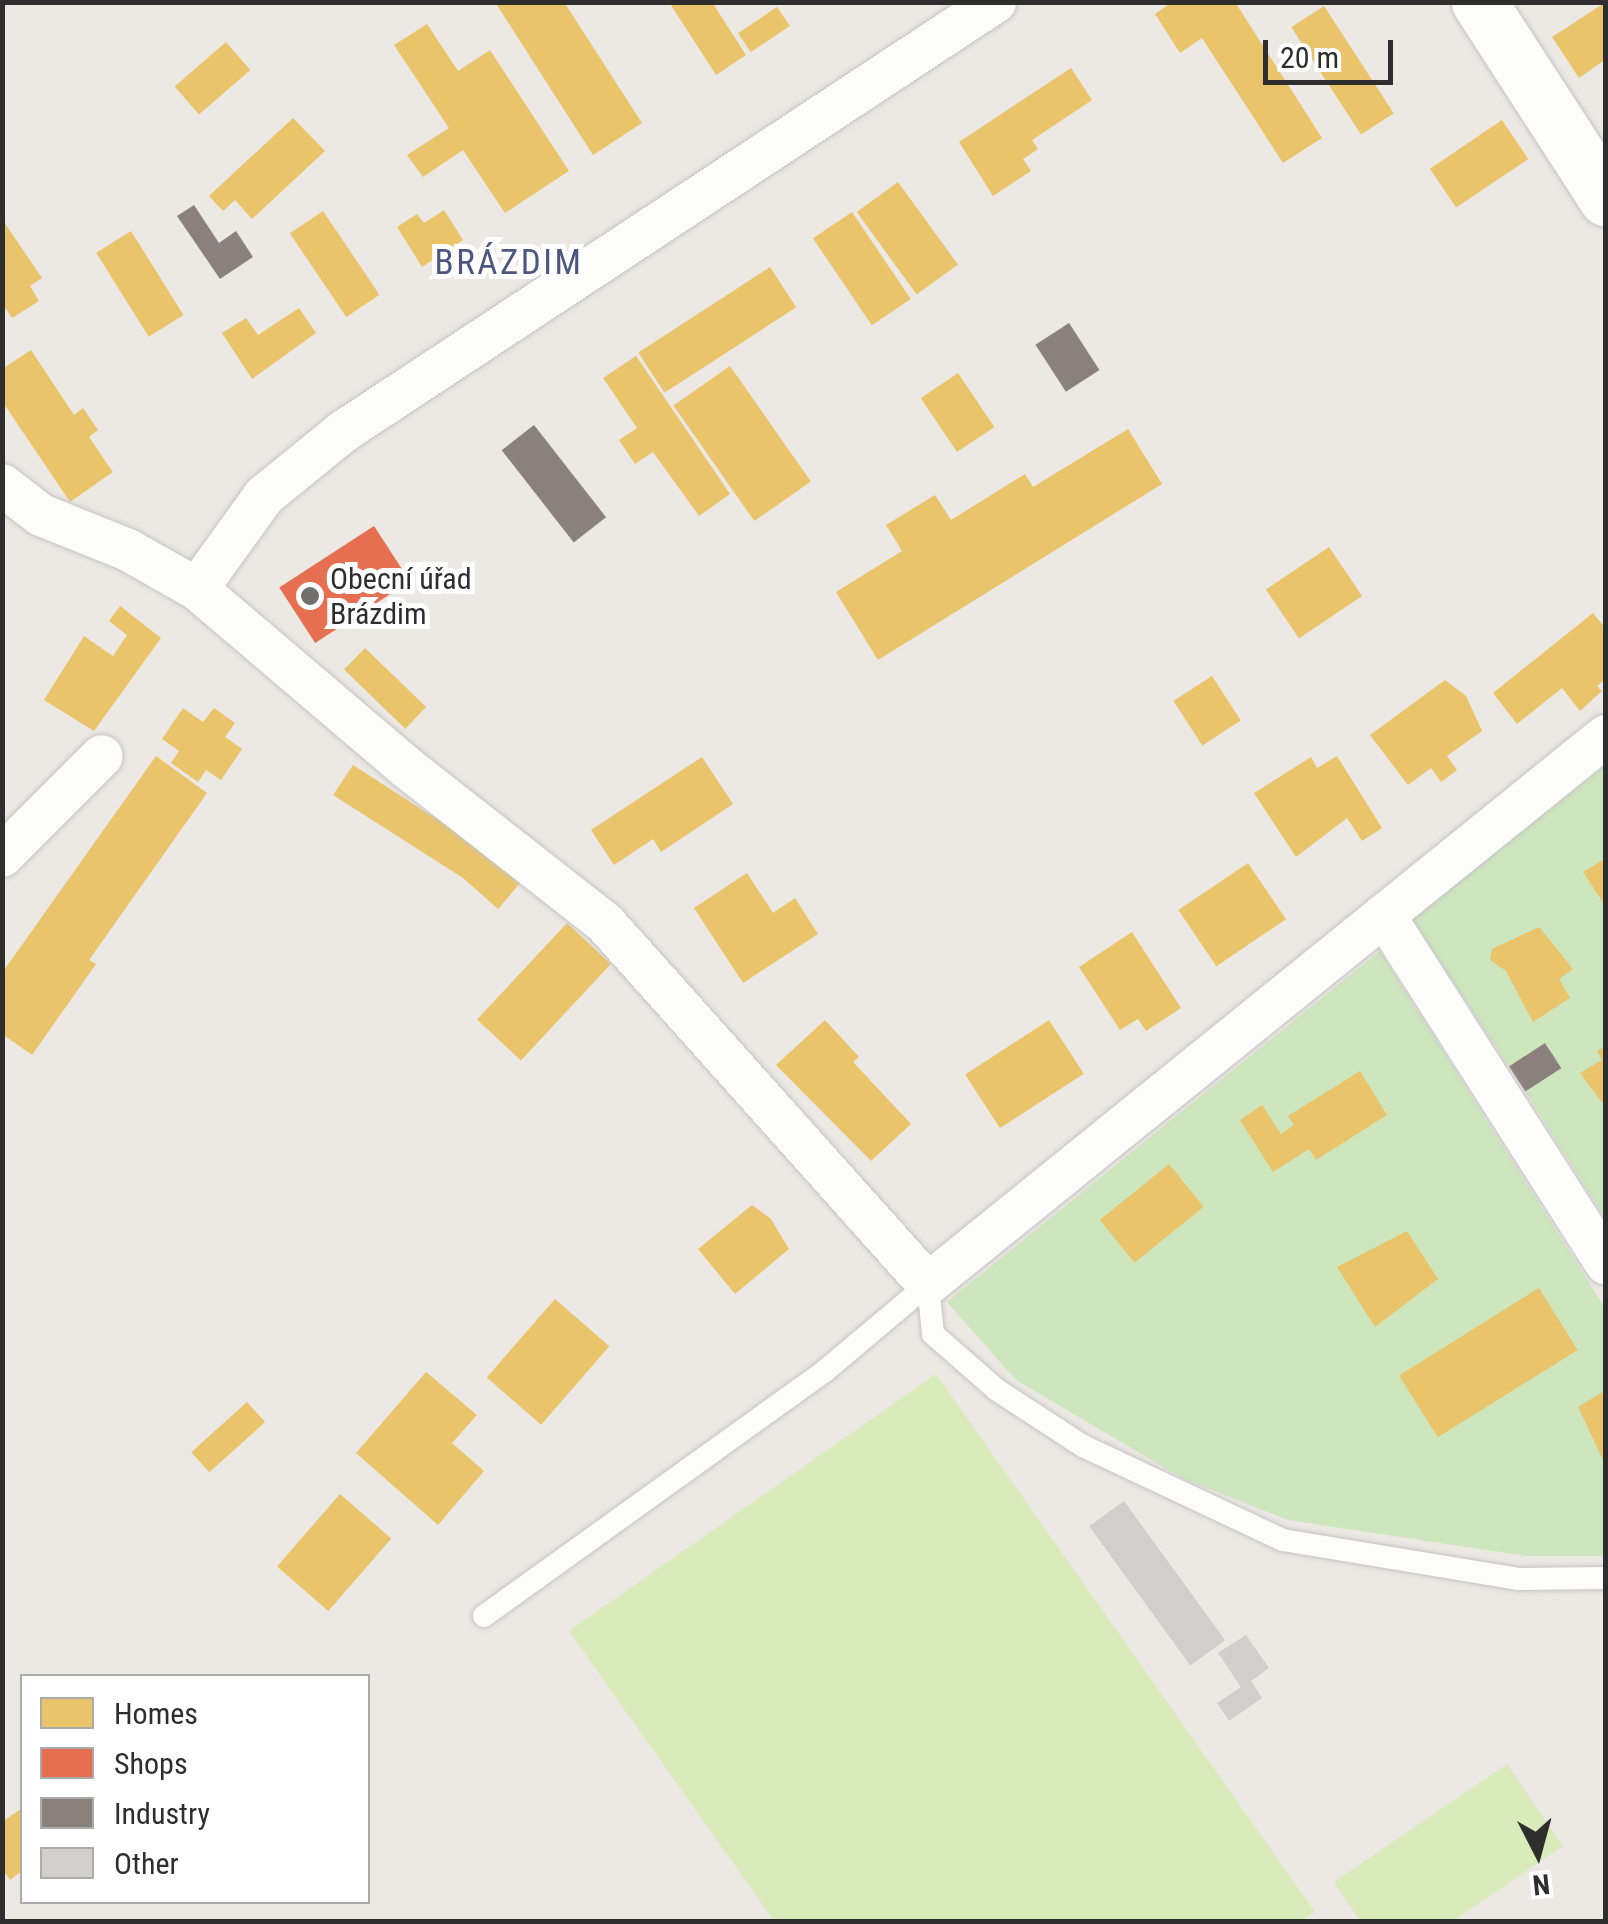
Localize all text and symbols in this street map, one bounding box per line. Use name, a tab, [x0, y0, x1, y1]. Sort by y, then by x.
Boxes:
scale bar	[1268, 20, 1398, 82]
text: 20 m	[1280, 40, 1339, 75]
district label: BRÁZDIM	[435, 242, 583, 284]
place label: Obecní úřad Brázdim	[330, 561, 472, 632]
marker: Obecní úřad Brázdim	[299, 585, 321, 607]
legend	[20, 1674, 370, 1904]
text: Homes	[114, 1696, 198, 1731]
text: Shops	[114, 1746, 188, 1781]
text: Industry	[114, 1796, 210, 1831]
north arrow	[1488, 1804, 1588, 1904]
text: Other	[114, 1846, 179, 1881]
text: N	[1531, 1867, 1551, 1902]

